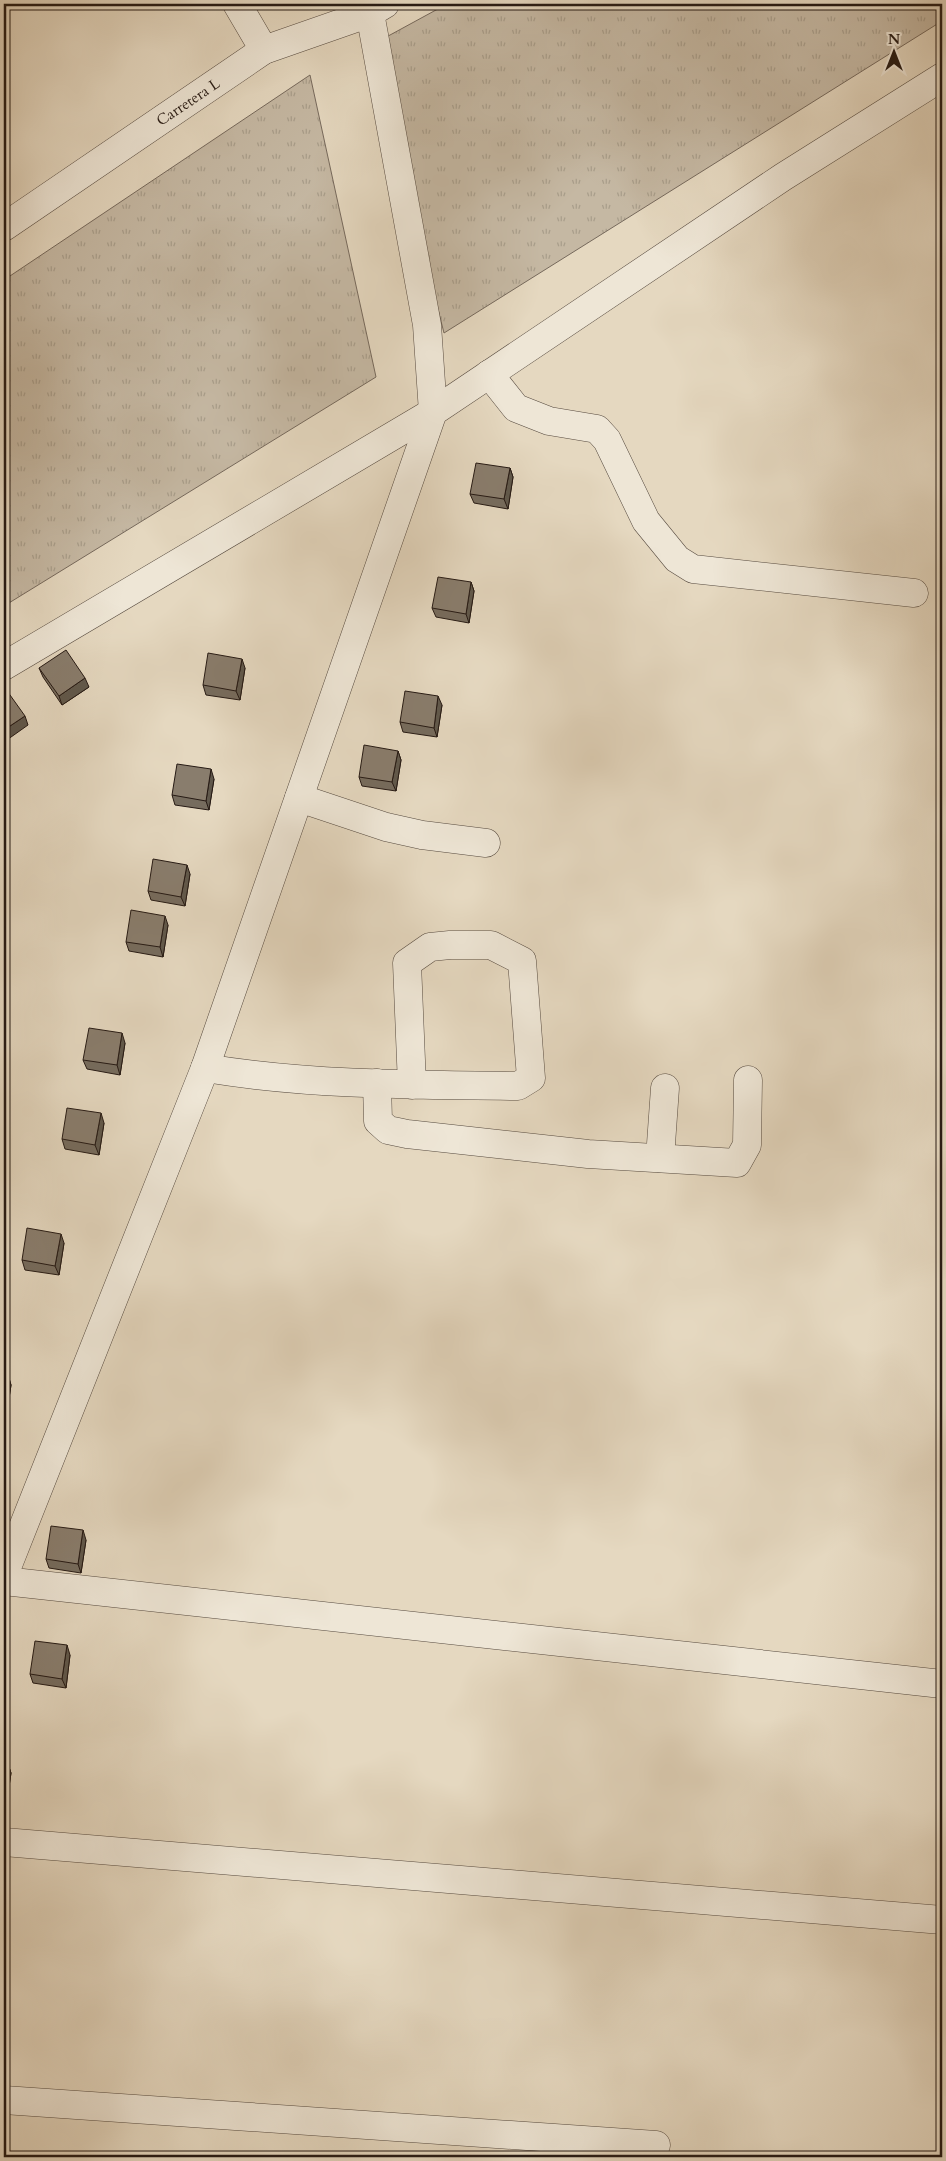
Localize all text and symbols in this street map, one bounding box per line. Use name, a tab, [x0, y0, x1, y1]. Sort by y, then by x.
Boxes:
north arrow	[868, 28, 918, 78]
text: N	[888, 30, 900, 49]
street label: Carretera L	[152, 73, 224, 131]

